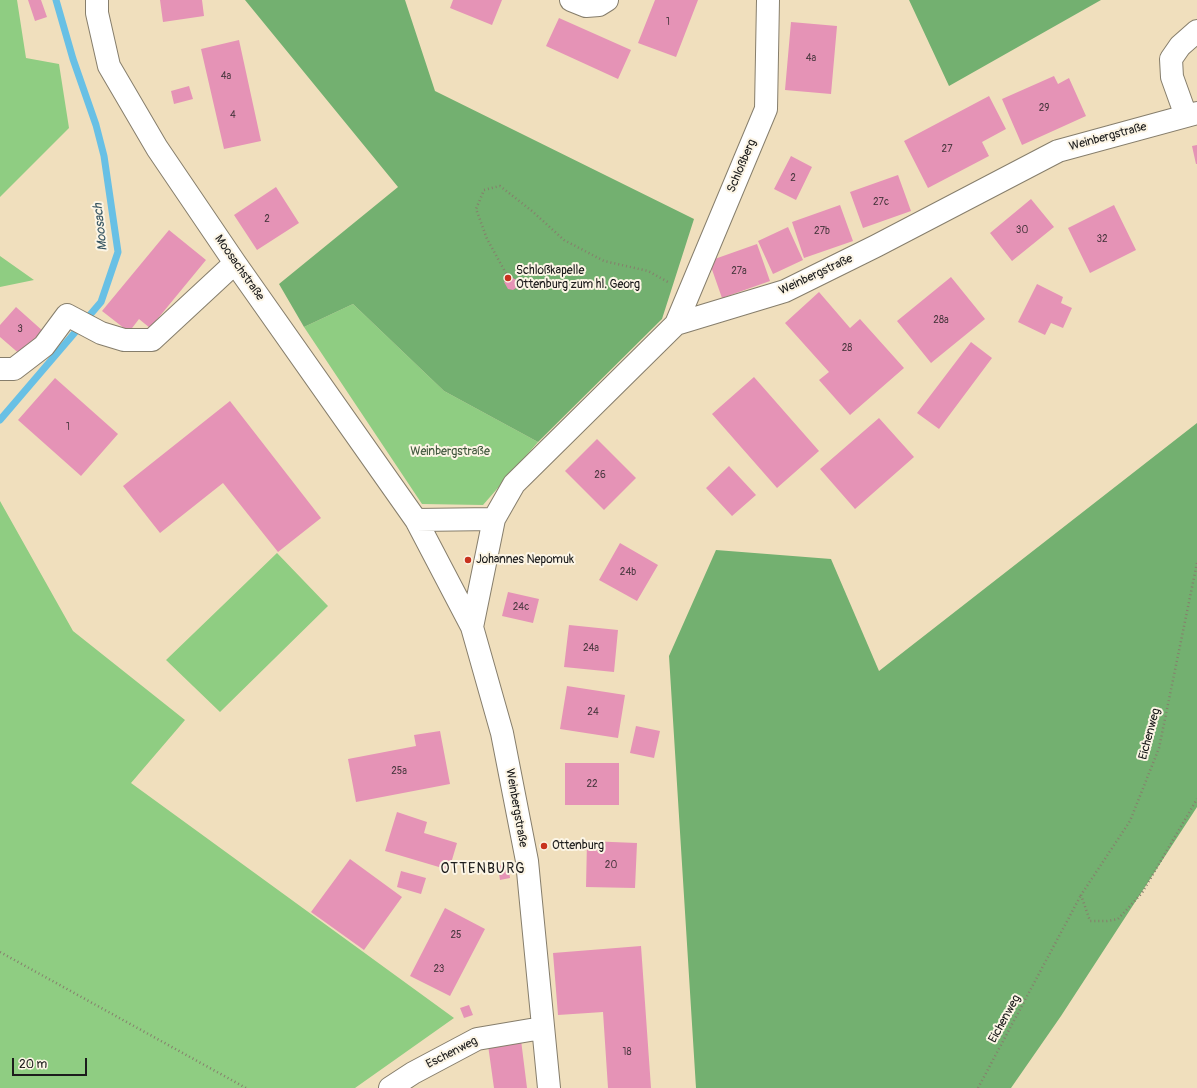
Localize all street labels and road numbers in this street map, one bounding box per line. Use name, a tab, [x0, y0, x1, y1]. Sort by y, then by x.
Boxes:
street label: Weinbergstraße	[1068, 120, 1148, 154]
street label: Schloßberg	[724, 137, 760, 195]
street label: Moosachstraße	[211, 232, 267, 304]
street label: Weinbergstraße	[777, 252, 855, 298]
street label: Eichenweg	[1136, 707, 1164, 761]
street label: Weinbergstraße	[502, 768, 530, 848]
street label: Eichenweg	[986, 992, 1024, 1046]
street label: Eschenweg	[424, 1034, 480, 1072]

